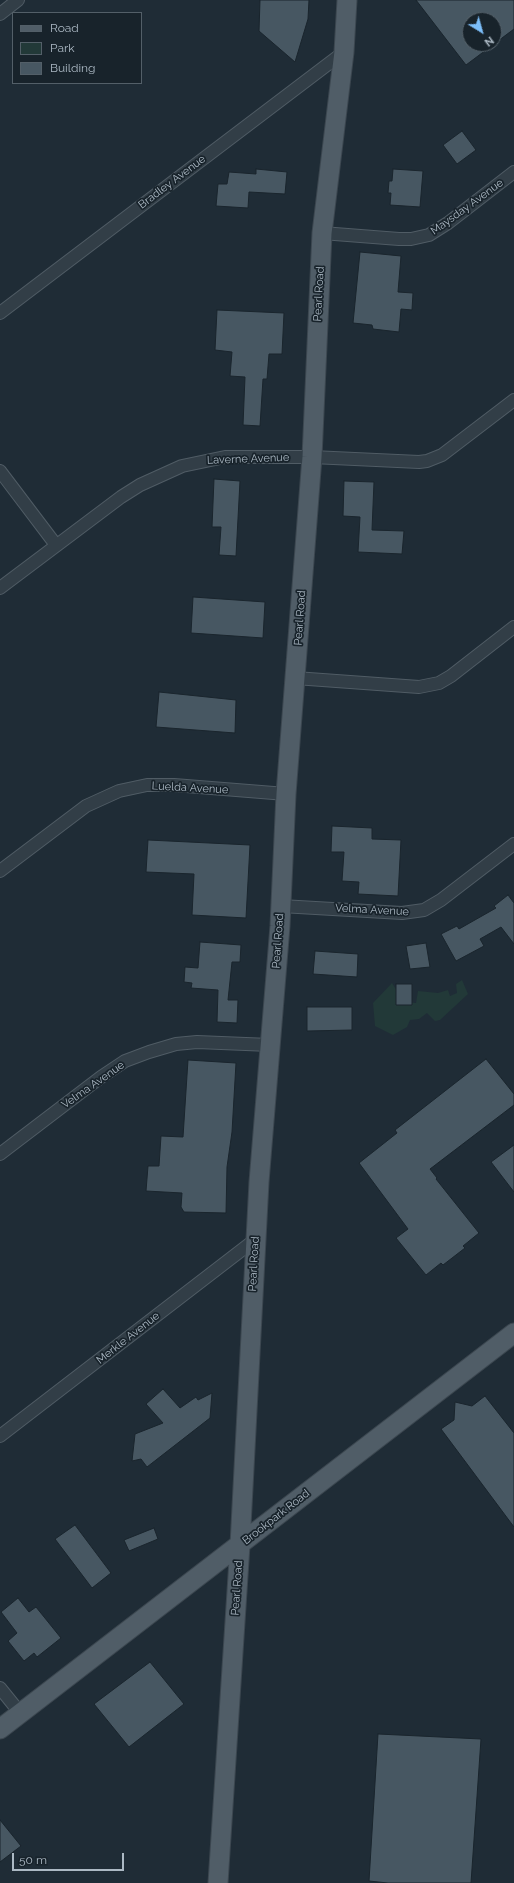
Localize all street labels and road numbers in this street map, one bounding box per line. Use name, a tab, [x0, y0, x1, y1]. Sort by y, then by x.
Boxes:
street label: Bradley Avenue	[136, 152, 208, 212]
street label: Maysday Avenue	[428, 176, 506, 238]
street label: Pearl Road	[311, 266, 327, 322]
street label: Laverne Avenue	[207, 451, 289, 467]
street label: Pearl Road	[291, 590, 309, 646]
street label: Luelda Avenue	[151, 779, 229, 797]
street label: Velma Avenue	[335, 901, 409, 919]
street label: Pearl Road	[269, 913, 287, 969]
street label: Velma Avenue	[59, 1058, 127, 1112]
street label: Pearl Road	[246, 1236, 262, 1292]
street label: Merkle Avenue	[94, 1309, 162, 1367]
street label: Brookpark Road	[240, 1487, 312, 1547]
street label: Pearl Road	[228, 1560, 246, 1616]

